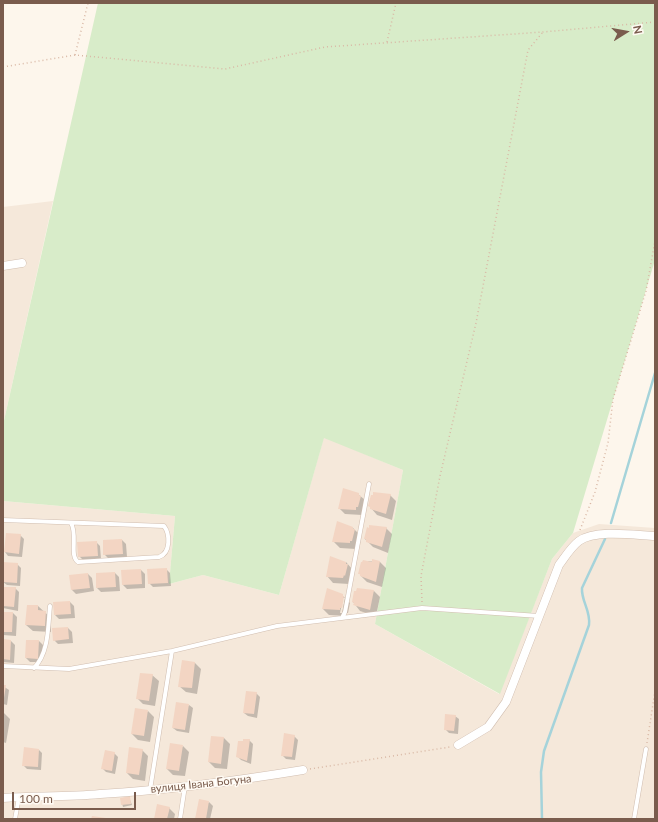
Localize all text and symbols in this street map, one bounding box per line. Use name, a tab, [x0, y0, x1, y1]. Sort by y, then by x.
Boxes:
north arrow	[606, 12, 646, 52]
text: N	[631, 24, 645, 35]
street label: вулиця Івана Богуна	[150, 772, 252, 796]
scale bar	[14, 784, 138, 810]
text: 100 m	[19, 791, 53, 806]

